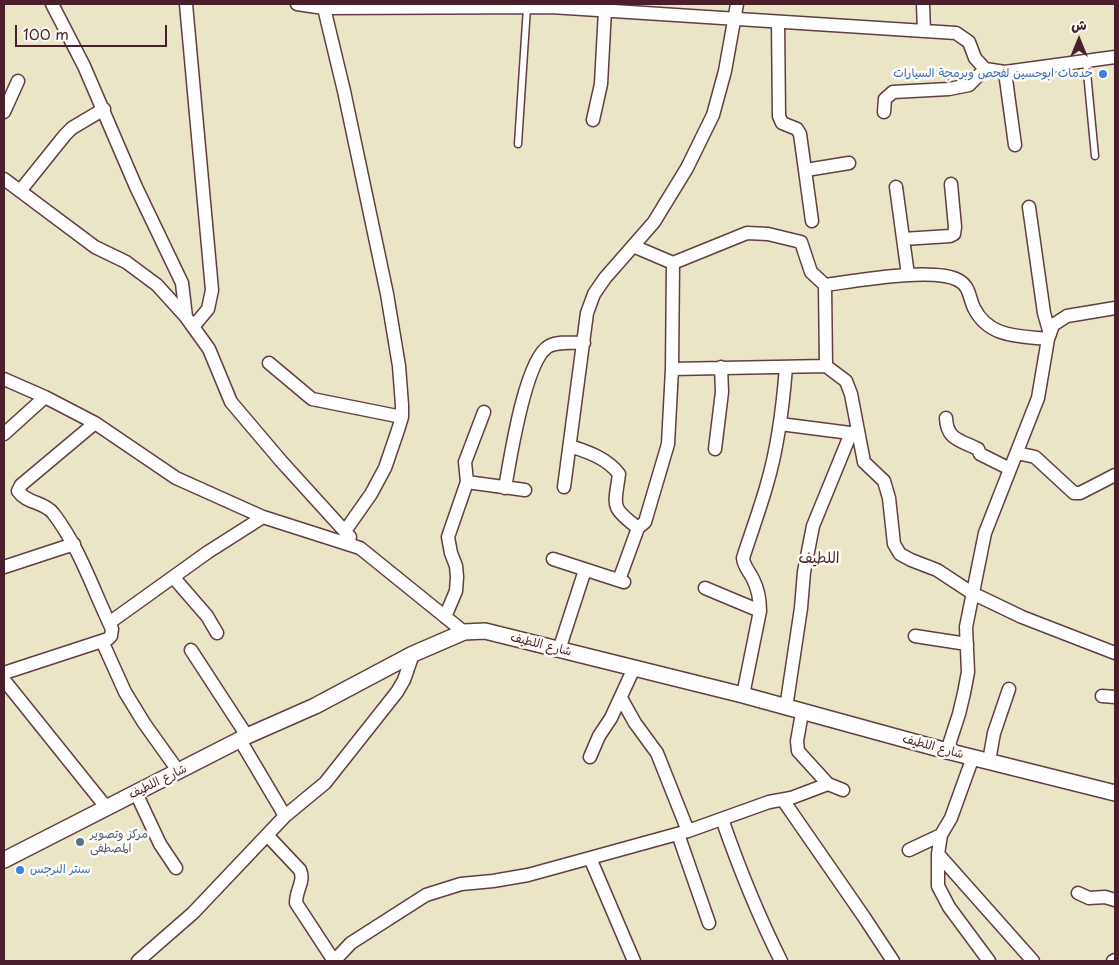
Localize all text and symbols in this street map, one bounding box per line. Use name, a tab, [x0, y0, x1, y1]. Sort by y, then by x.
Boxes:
text: ش	[1071, 14, 1087, 35]
scale bar	[18, 15, 170, 47]
north arrow	[1054, 15, 1104, 65]
text: 100 m	[23, 22, 69, 45]
place label: خدمات ابوحسين لفحص وبرمجة السيارات	[893, 67, 1093, 81]
marker: خدمات ابوحسين لفحص وبرمجة السيارات	[1097, 68, 1109, 80]
district label: اللطيف	[798, 550, 840, 568]
street label: شارع اللطيف	[509, 630, 573, 660]
street label: شارع اللطيف	[901, 732, 965, 762]
street label: شارع اللطيف	[127, 762, 189, 802]
place label: مركز وتصوير المصطفى	[90, 828, 148, 856]
marker: مركز وتصوير المصطفى	[74, 836, 86, 848]
place label: سنتر النرجس	[30, 863, 90, 877]
marker: سنتر النرجس	[14, 864, 26, 876]

